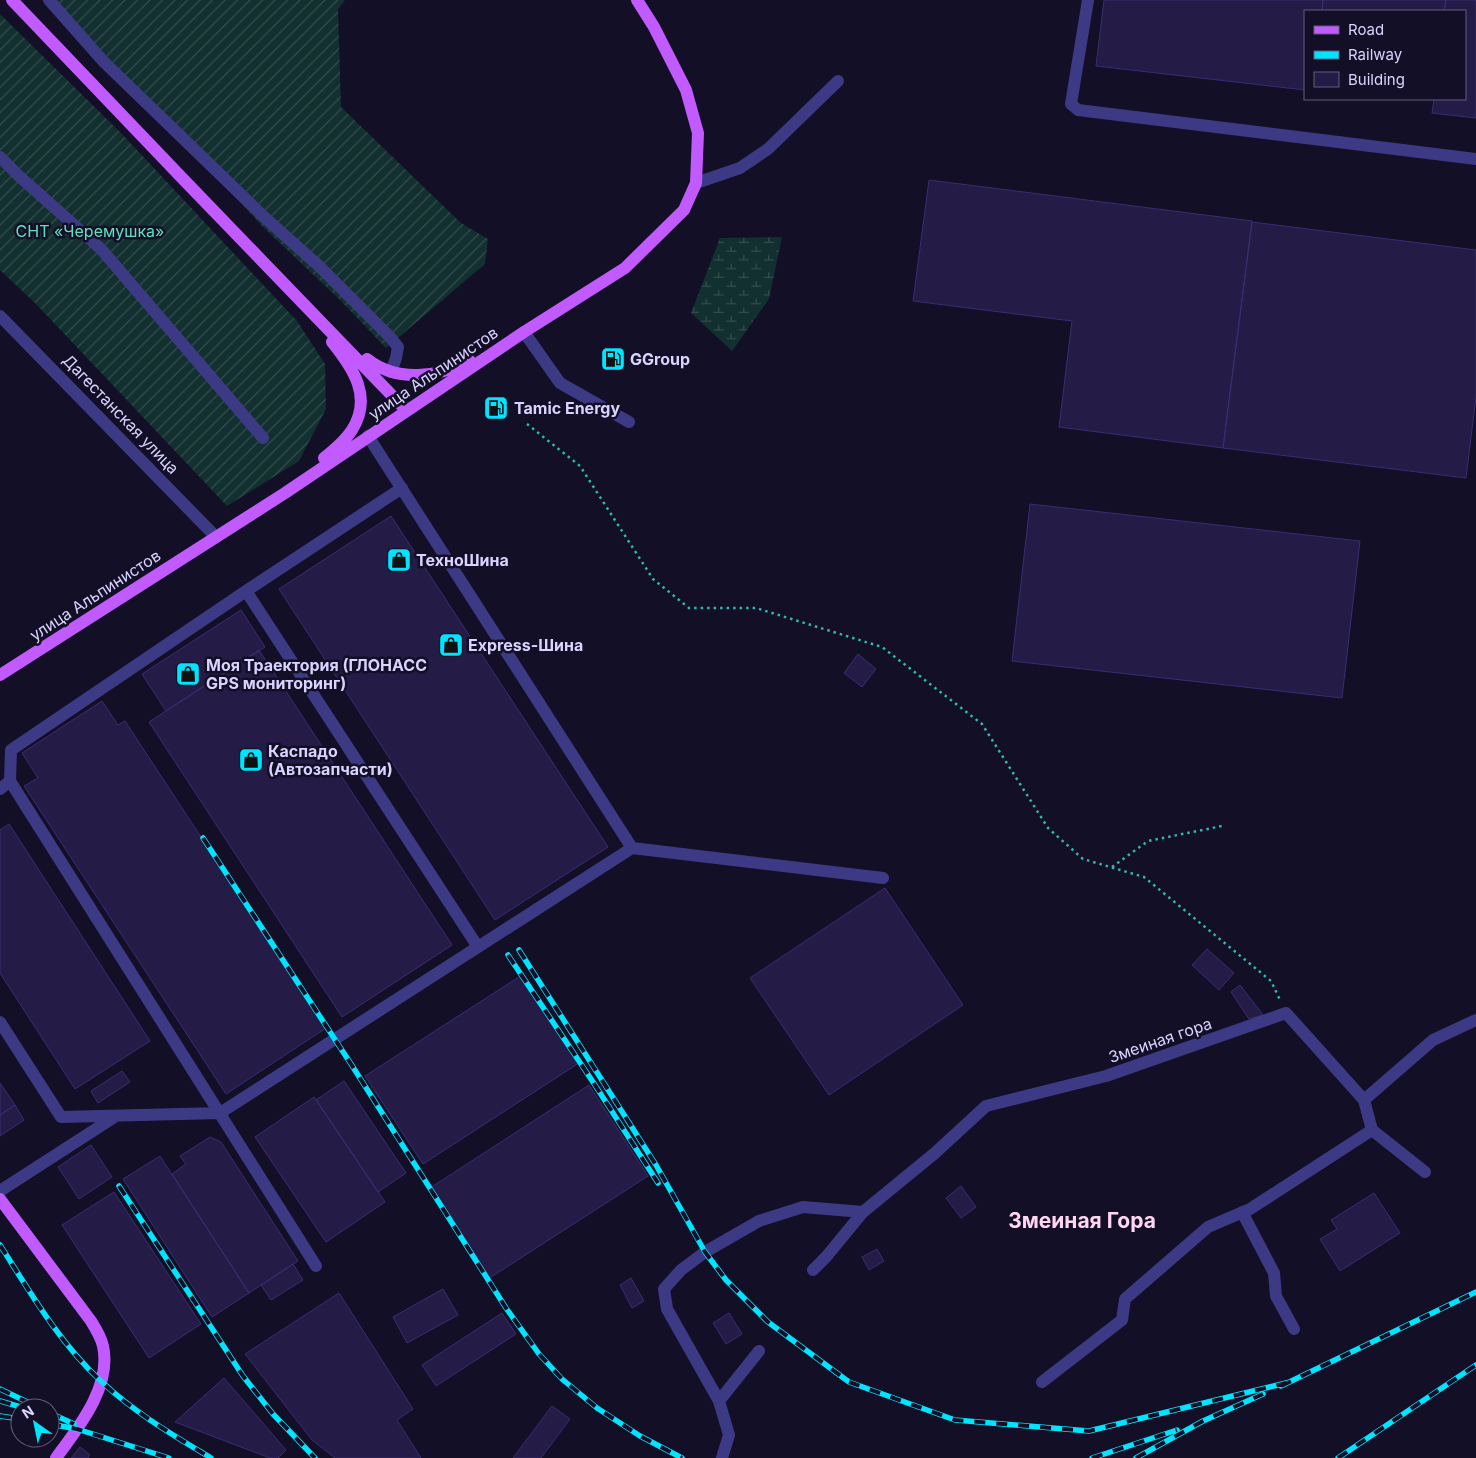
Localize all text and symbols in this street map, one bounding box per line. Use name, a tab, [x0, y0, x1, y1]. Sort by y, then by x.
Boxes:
legend	[1304, 10, 1466, 100]
text: Road	[1348, 20, 1384, 39]
text: Railway	[1348, 45, 1403, 64]
text: Building	[1348, 70, 1405, 89]
park label: СНТ «Черемушка»	[16, 221, 164, 241]
street label: улица Альпинистов	[364, 322, 502, 424]
fuel station icon: GGroup	[600, 346, 626, 372]
place label: GGroup	[630, 349, 690, 369]
street label: Дагестанская улица	[59, 350, 183, 478]
fuel station icon: Tamic Energy	[483, 395, 509, 421]
place label: Tamic Energy	[514, 398, 620, 418]
street label: улица Альпинистов	[26, 545, 164, 645]
shop icon: ТехноШина	[386, 547, 412, 573]
place label: ТехноШина	[416, 550, 509, 570]
shop icon: Express-Шина	[438, 632, 464, 658]
place label: Express-Шина	[468, 635, 583, 655]
place label: Моя Траектория (ГЛОНАСС GPS мониторинг)	[206, 655, 427, 693]
shop icon: Моя Траектория (ГЛОНАСС GPS мониторинг)	[175, 661, 201, 687]
place label: Каспадо (Автозапчасти)	[268, 741, 393, 779]
shop icon: Каспадо (Автозапчасти)	[238, 747, 264, 773]
street label: Змеиная гора	[1106, 1013, 1214, 1067]
district label: Змеиная Гора	[1008, 1208, 1156, 1233]
north arrow	[10, 1398, 60, 1448]
text: N	[19, 1402, 37, 1422]

